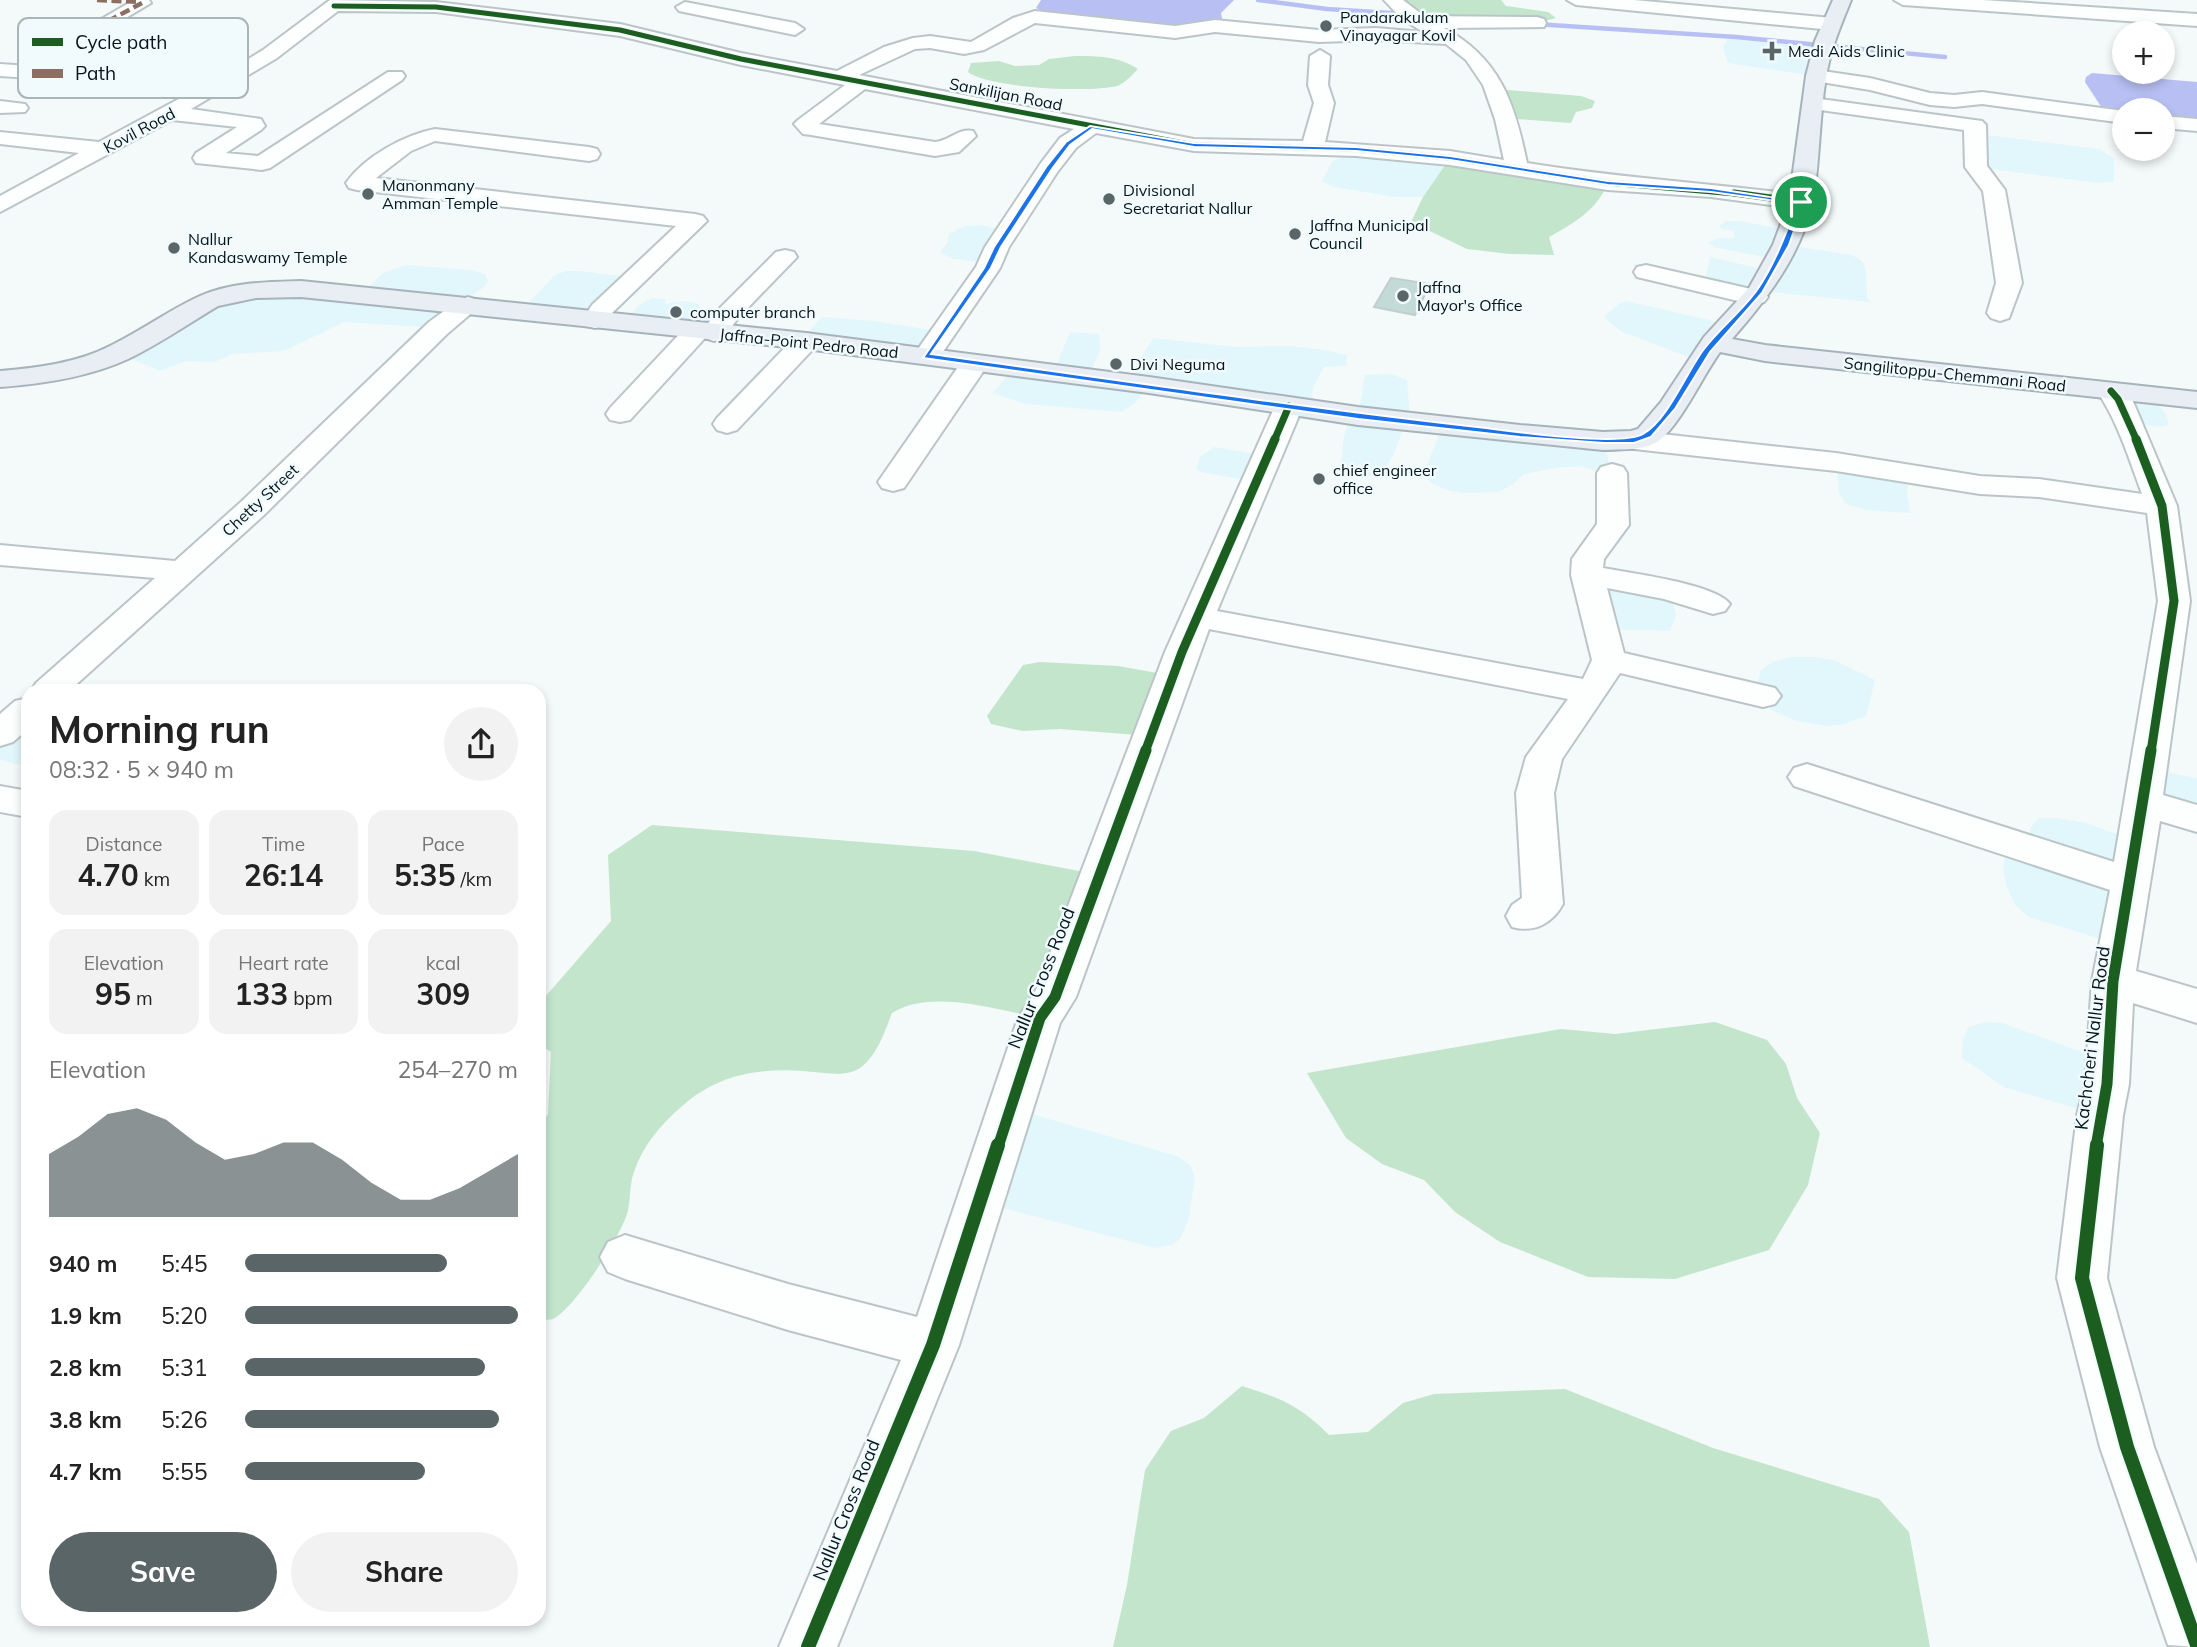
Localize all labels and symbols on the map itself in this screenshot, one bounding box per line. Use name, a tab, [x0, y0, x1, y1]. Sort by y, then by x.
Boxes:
place label: Pandarakulam Vinayagar Kovil	[1340, 7, 1456, 45]
legend	[18, 18, 248, 98]
marker: Pandarakulam Vinayagar Kovil	[1318, 18, 1334, 34]
text: Cycle path	[75, 30, 167, 54]
marker: Medi Aids Clinic	[1762, 41, 1782, 61]
place label: Medi Aids Clinic	[1788, 41, 1905, 61]
text: Path	[75, 61, 116, 85]
street label: Sankilijan Road	[948, 73, 1064, 115]
street label: Kovil Road	[100, 103, 178, 157]
pin	[1771, 172, 1831, 232]
place label: Manonmany Amman Temple	[382, 175, 498, 213]
place label: Divisional Secretariat Nallur	[1123, 180, 1253, 218]
marker: Manonmany Amman Temple	[360, 186, 376, 202]
marker: Divisional Secretariat Nallur	[1101, 191, 1117, 207]
place label: Jaffna Municipal Council	[1309, 215, 1428, 253]
marker: Jaffna Municipal Council	[1287, 226, 1303, 242]
place label: Nallur Kandaswamy Temple	[188, 229, 347, 267]
marker: Nallur Kandaswamy Temple	[166, 240, 182, 256]
place label: Jaffna Mayor's Office	[1417, 277, 1522, 315]
marker: Jaffna Mayor's Office	[1395, 288, 1411, 304]
place label: computer branch	[690, 302, 816, 322]
marker: computer branch	[668, 304, 684, 320]
street label: Jaffna-Point Pedro Road	[718, 324, 900, 362]
street label: Sangilitoppu-Chemmani Road	[1843, 352, 2067, 396]
place label: Divi Neguma	[1130, 354, 1225, 374]
marker: Divi Neguma	[1108, 356, 1124, 372]
street label: Chetty Street	[218, 459, 303, 540]
place label: chief engineer office	[1333, 460, 1437, 498]
marker: chief engineer office	[1311, 471, 1327, 487]
street label: Nallur Cross Road	[1002, 904, 1080, 1052]
street label: Kachcheri Nallur Road	[2069, 945, 2115, 1131]
street label: Nallur Cross Road	[807, 1436, 885, 1584]

